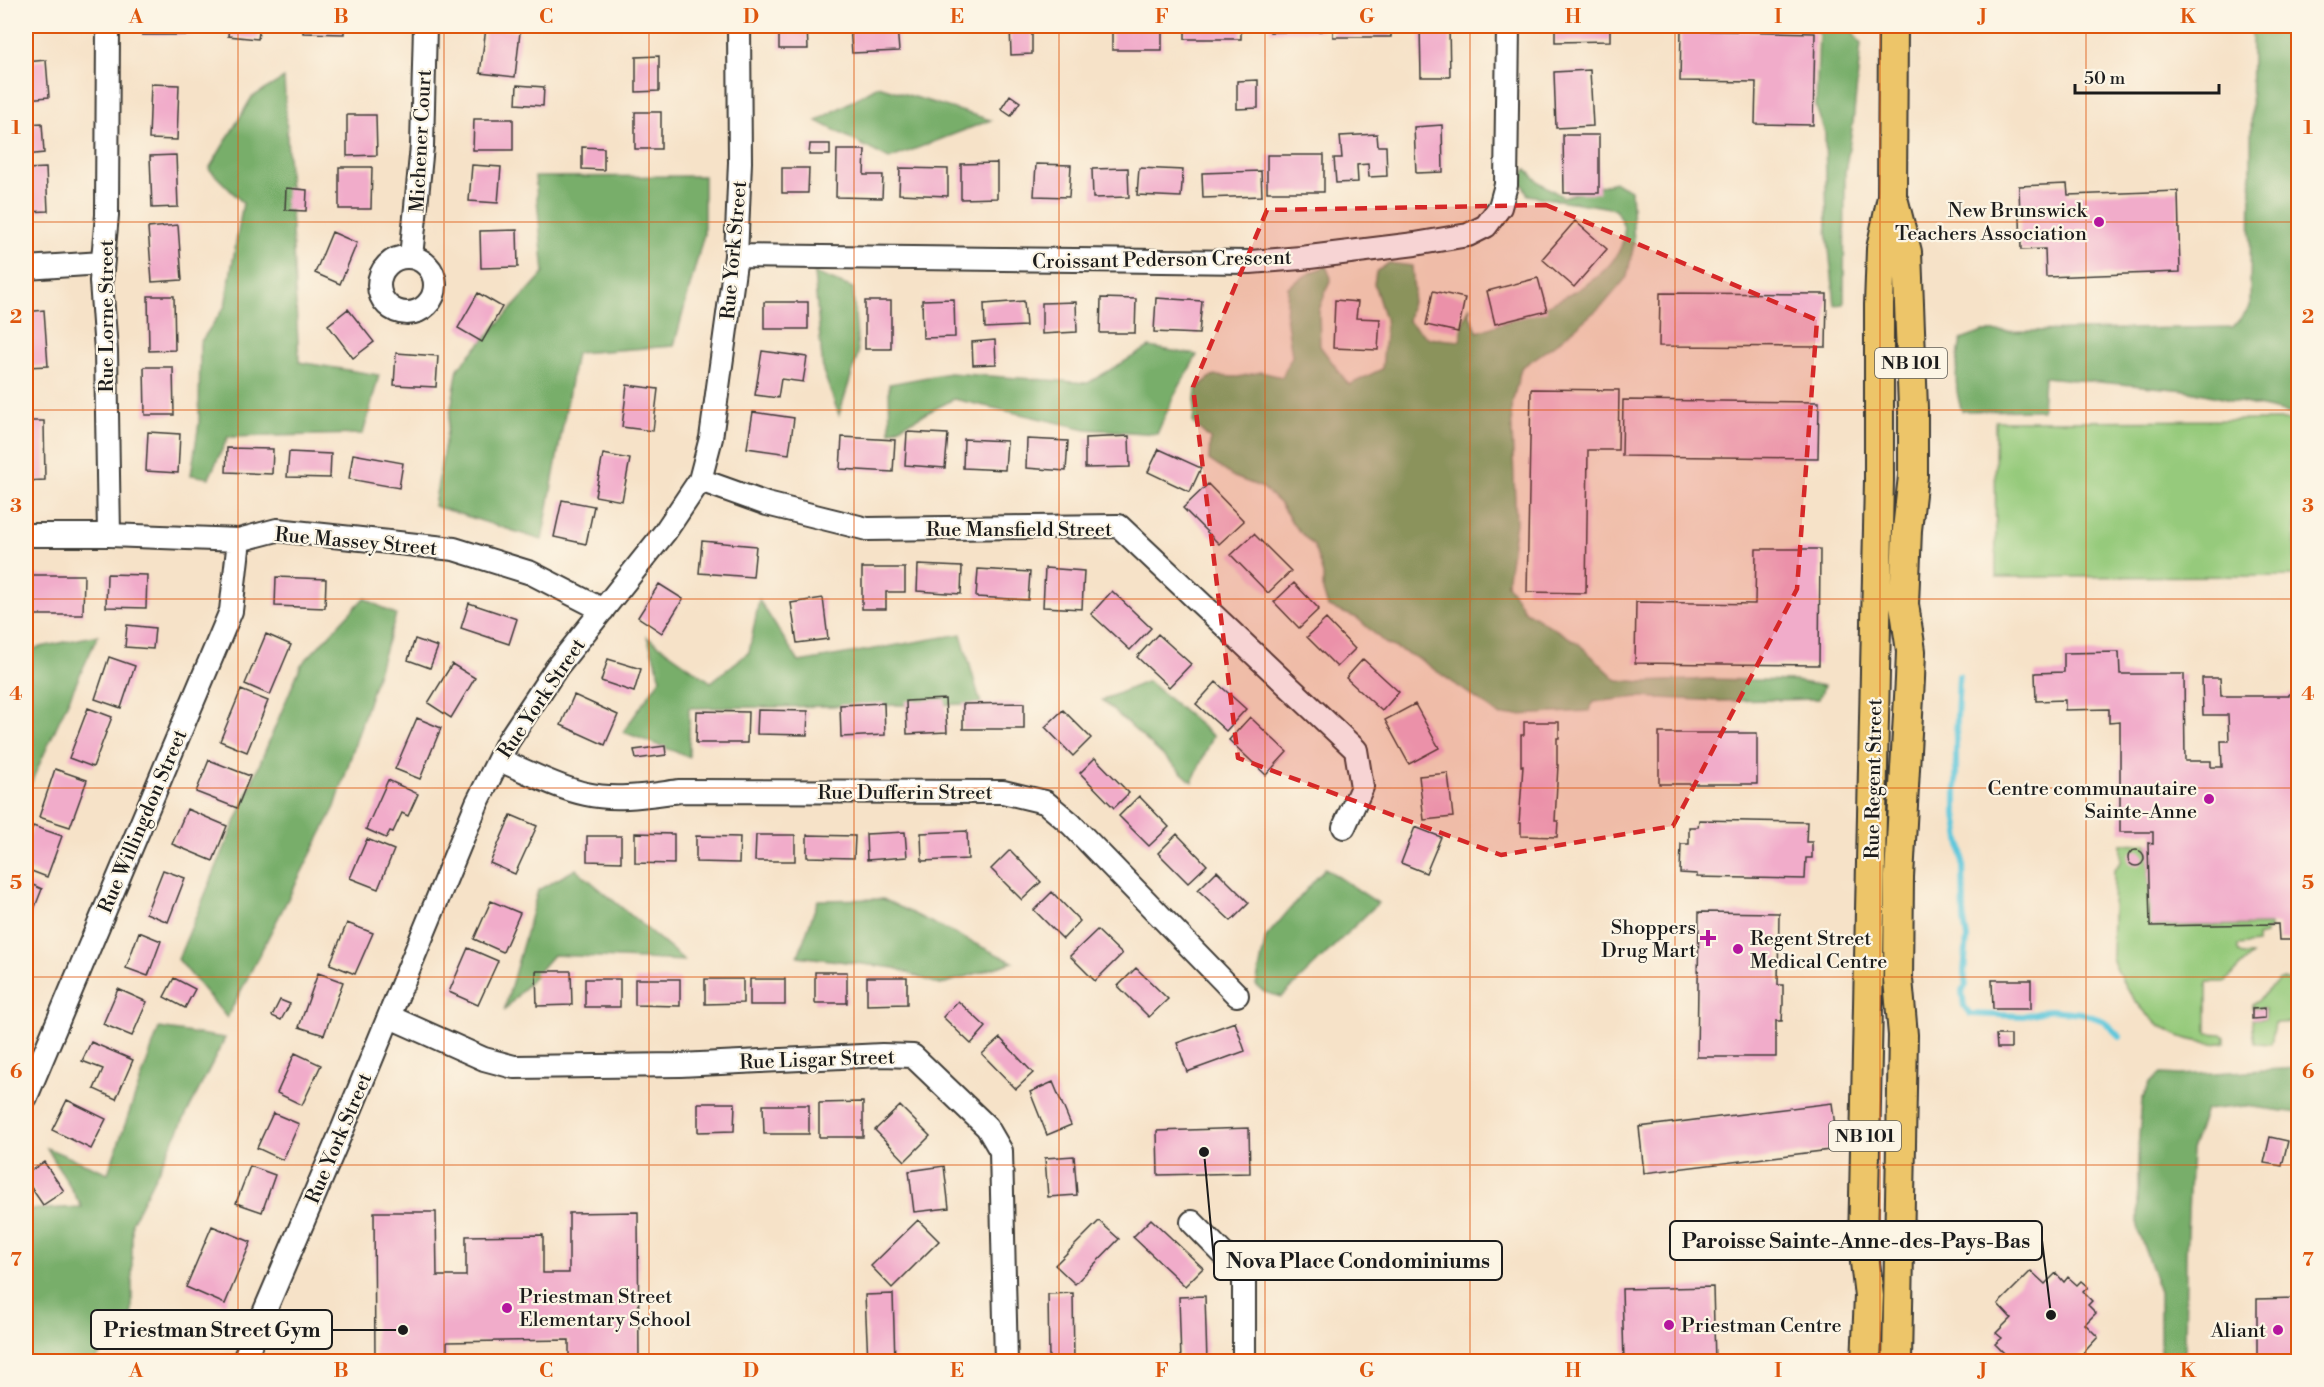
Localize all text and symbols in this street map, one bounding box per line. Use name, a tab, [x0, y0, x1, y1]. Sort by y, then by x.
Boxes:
text: A	[128, 5, 144, 30]
text: B	[333, 5, 349, 30]
text: C	[539, 5, 553, 30]
text: D	[743, 5, 759, 30]
text: E	[950, 5, 964, 30]
text: F	[1155, 5, 1169, 30]
text: G	[1359, 5, 1375, 30]
text: H	[1565, 5, 1582, 30]
text: I	[1774, 5, 1782, 30]
text: J	[1976, 5, 1987, 30]
text: K	[2180, 5, 2197, 30]
scale bar	[2075, 57, 2219, 95]
text: 50 m	[2084, 67, 2126, 90]
street label: Michener Court	[405, 69, 438, 213]
text: 1	[11, 116, 21, 141]
text: 1	[2303, 116, 2313, 141]
street label: Rue York Street	[716, 180, 753, 321]
place label: New Brunswick Teachers Association	[1895, 199, 2089, 247]
marker: New Brunswick Teachers Association	[2092, 215, 2106, 229]
street label: Rue Lorne Street	[95, 239, 120, 393]
street label: Croissant Pederson Crescent	[1032, 246, 1292, 275]
text: 2	[10, 305, 22, 330]
text: 2	[2302, 305, 2314, 330]
road number: NB 101	[1875, 348, 1947, 378]
text: 3	[10, 494, 22, 519]
text: 3	[2302, 494, 2314, 519]
street label: Rue Mansfield Street	[926, 518, 1112, 543]
street label: Rue Massey Street	[274, 523, 438, 562]
street label: Rue York Street	[493, 634, 592, 764]
text: 4	[9, 682, 23, 707]
text: 4	[2301, 682, 2315, 707]
street label: Rue Regent Street	[1861, 698, 1888, 860]
street label: Rue Willingdon Street	[93, 726, 193, 917]
place label: Centre communautaire Sainte-Anne	[1988, 777, 2197, 825]
street label: Rue Dufferin Street	[818, 781, 993, 806]
marker: Centre communautaire Sainte-Anne	[2202, 792, 2216, 806]
text: 5	[10, 871, 22, 896]
text: 5	[2302, 871, 2314, 896]
place label: Shoppers Drug Mart	[1601, 916, 1696, 964]
place label: Regent Street Medical Centre	[1750, 927, 1887, 975]
marker: Shoppers Drug Mart	[1701, 931, 1715, 945]
marker: Regent Street Medical Centre	[1731, 942, 1745, 956]
street label: Rue Lisgar Street	[739, 1045, 895, 1076]
text: 6	[10, 1060, 23, 1085]
text: 6	[2302, 1060, 2315, 1085]
street label: Rue York Street	[301, 1069, 378, 1208]
road number: NB 101	[1829, 1121, 1901, 1151]
callout: Paroisse Sainte-Anne-des-Pays-Bas	[1670, 1221, 2042, 1260]
text: Paroisse Sainte-Anne-des-Pays-Bas	[1682, 1229, 2030, 1255]
callout: Nova Place Condominiums	[1214, 1241, 1502, 1280]
text: 7	[10, 1248, 22, 1273]
text: 7	[2302, 1248, 2314, 1273]
text: Nova Place Condominiums	[1226, 1249, 1490, 1275]
place label: Priestman Street Elementary School	[519, 1285, 691, 1333]
marker: Priestman Street Elementary School	[500, 1301, 514, 1315]
callout: Priestman Street Gym	[91, 1310, 332, 1349]
place label: Priestman Centre	[1681, 1314, 1842, 1339]
text: Priestman Street Gym	[103, 1318, 321, 1344]
marker: Priestman Centre	[1662, 1318, 1676, 1332]
place label: Aliant	[2210, 1319, 2266, 1344]
marker: Aliant	[2271, 1323, 2285, 1337]
text: A	[128, 1359, 144, 1384]
text: B	[333, 1359, 349, 1384]
text: C	[539, 1359, 553, 1384]
text: D	[743, 1359, 759, 1384]
text: E	[950, 1359, 964, 1384]
text: F	[1155, 1359, 1169, 1384]
text: G	[1359, 1359, 1375, 1384]
text: H	[1565, 1359, 1582, 1384]
text: I	[1774, 1359, 1782, 1384]
text: J	[1976, 1359, 1987, 1384]
text: K	[2180, 1359, 2197, 1384]

